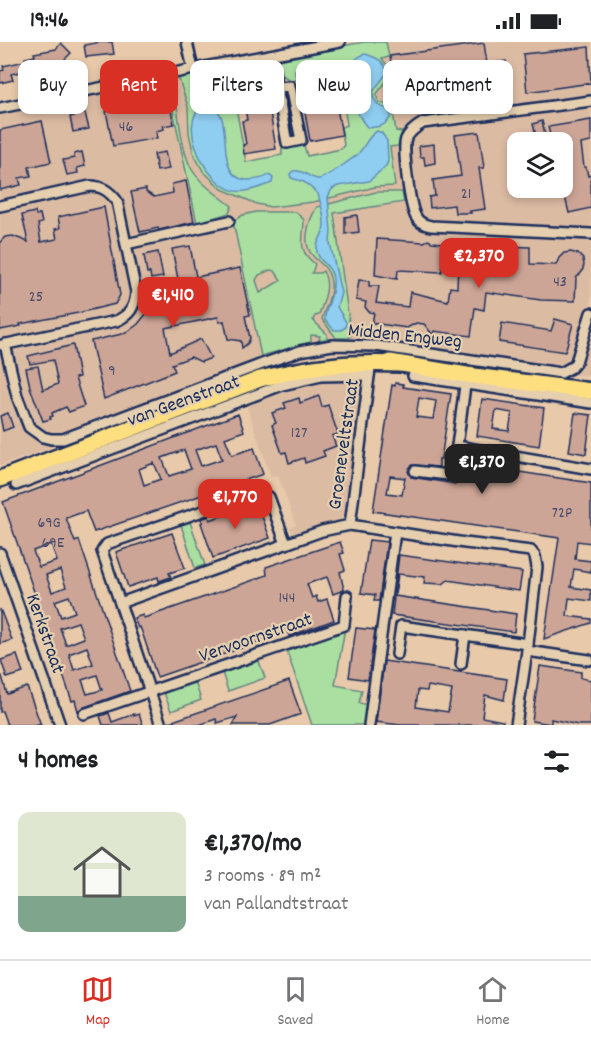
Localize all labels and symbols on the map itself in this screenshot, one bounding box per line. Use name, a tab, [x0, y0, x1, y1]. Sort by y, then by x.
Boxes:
house number: 46	[119, 116, 133, 139]
house number: 21	[461, 183, 471, 206]
pin: €2,370	[430, 238, 528, 289]
house number: 43	[553, 271, 567, 294]
pin: €1,410	[124, 277, 222, 328]
house number: 25	[29, 286, 43, 309]
street label: Midden Engweg	[346, 317, 463, 357]
house number: 9	[108, 360, 116, 383]
street label: van Geenstraat	[124, 369, 244, 435]
street label: Groeneveltstraat	[322, 377, 368, 512]
house number: 127	[291, 422, 307, 445]
pin: €1,370	[433, 444, 531, 495]
pin: €1,770	[186, 479, 284, 530]
house number: 72P	[552, 502, 572, 525]
house number: 69G	[37, 512, 61, 535]
house number: 69E	[42, 532, 65, 555]
house number: 144	[279, 587, 295, 610]
street label: Kerkstraat	[17, 590, 71, 678]
street label: Vervoornstraat	[196, 606, 316, 671]

